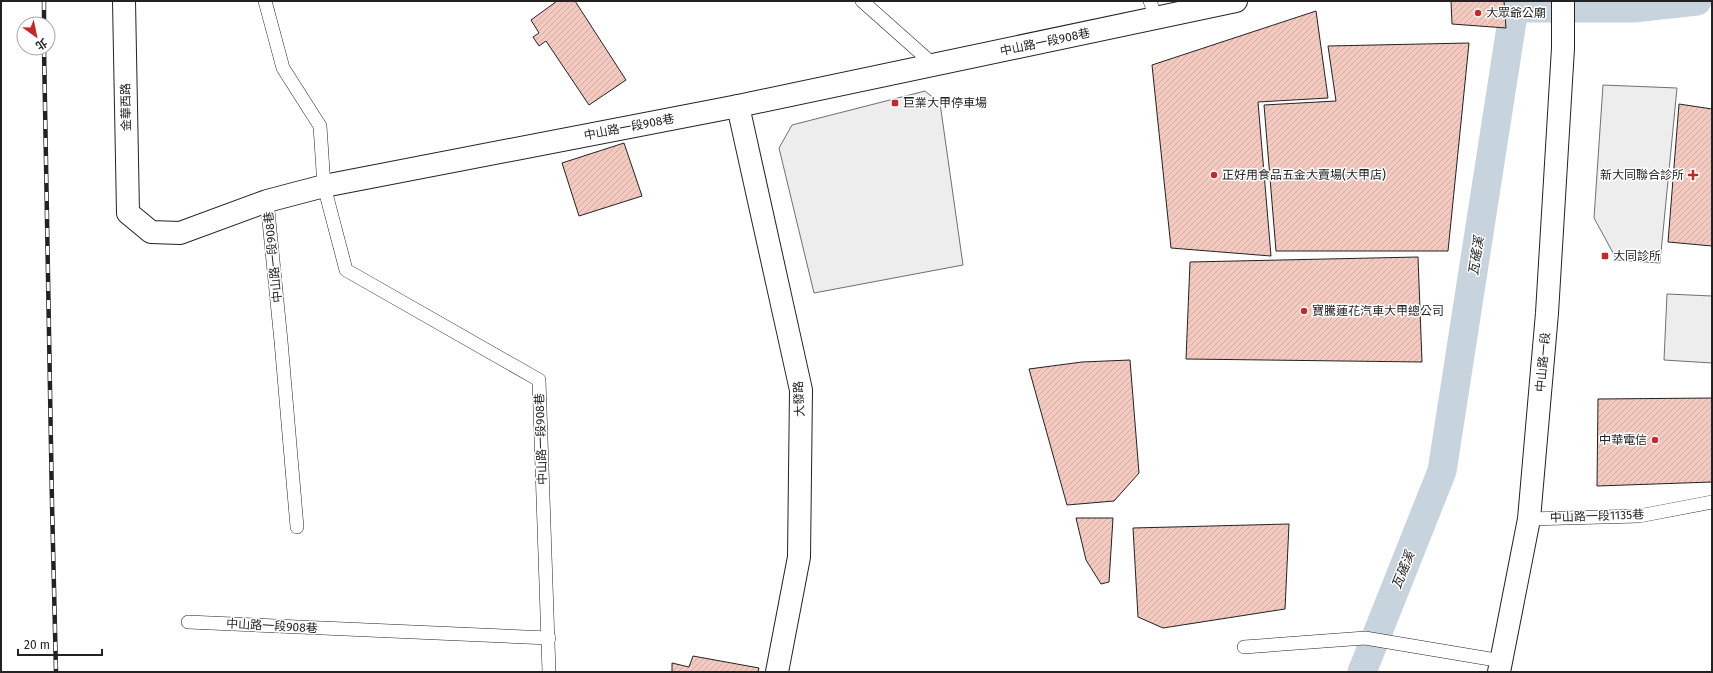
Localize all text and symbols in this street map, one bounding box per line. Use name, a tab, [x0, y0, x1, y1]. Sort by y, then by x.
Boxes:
place label: 大眾爺公廟	[1486, 6, 1546, 20]
marker: 大眾爺公廟	[1473, 8, 1483, 18]
north arrow	[16, 16, 56, 56]
street label: 中山路一段908巷	[999, 26, 1091, 58]
text: 北	[33, 36, 49, 52]
street label: 金華西路	[119, 83, 133, 131]
place label: 巨業大甲停車場	[903, 96, 987, 110]
marker: 巨業大甲停車場	[890, 98, 900, 108]
street label: 中山路一段908巷	[583, 111, 675, 143]
place label: 正好用食品五金大賣場(大甲店)	[1222, 168, 1386, 182]
place label: 新大同聯合診所	[1600, 168, 1684, 182]
marker: 新大同聯合診所	[1687, 169, 1699, 181]
marker: 正好用食品五金大賣場(大甲店)	[1209, 170, 1219, 180]
street label: 中山路一段908巷	[261, 211, 285, 303]
water label: 瓦磘溪	[1466, 234, 1487, 276]
place label: 大同診所	[1613, 249, 1661, 263]
marker: 大同診所	[1600, 251, 1610, 261]
place label: 寶騰蓮花汽車大甲總公司	[1312, 304, 1444, 318]
marker: 寶騰蓮花汽車大甲總公司	[1299, 306, 1309, 316]
street label: 中山路一段	[1533, 331, 1553, 393]
street label: 大發路	[791, 381, 807, 417]
street label: 中山路一段908巷	[532, 393, 550, 485]
place label: 中華電信	[1599, 433, 1647, 447]
marker: 中華電信	[1650, 435, 1660, 445]
street label: 中山路一段1135巷	[1550, 507, 1644, 525]
water label: 瓦磘溪	[1389, 547, 1418, 591]
street label: 中山路一段908巷	[226, 617, 318, 635]
scale bar	[18, 631, 102, 657]
text: 20 m	[24, 638, 50, 652]

